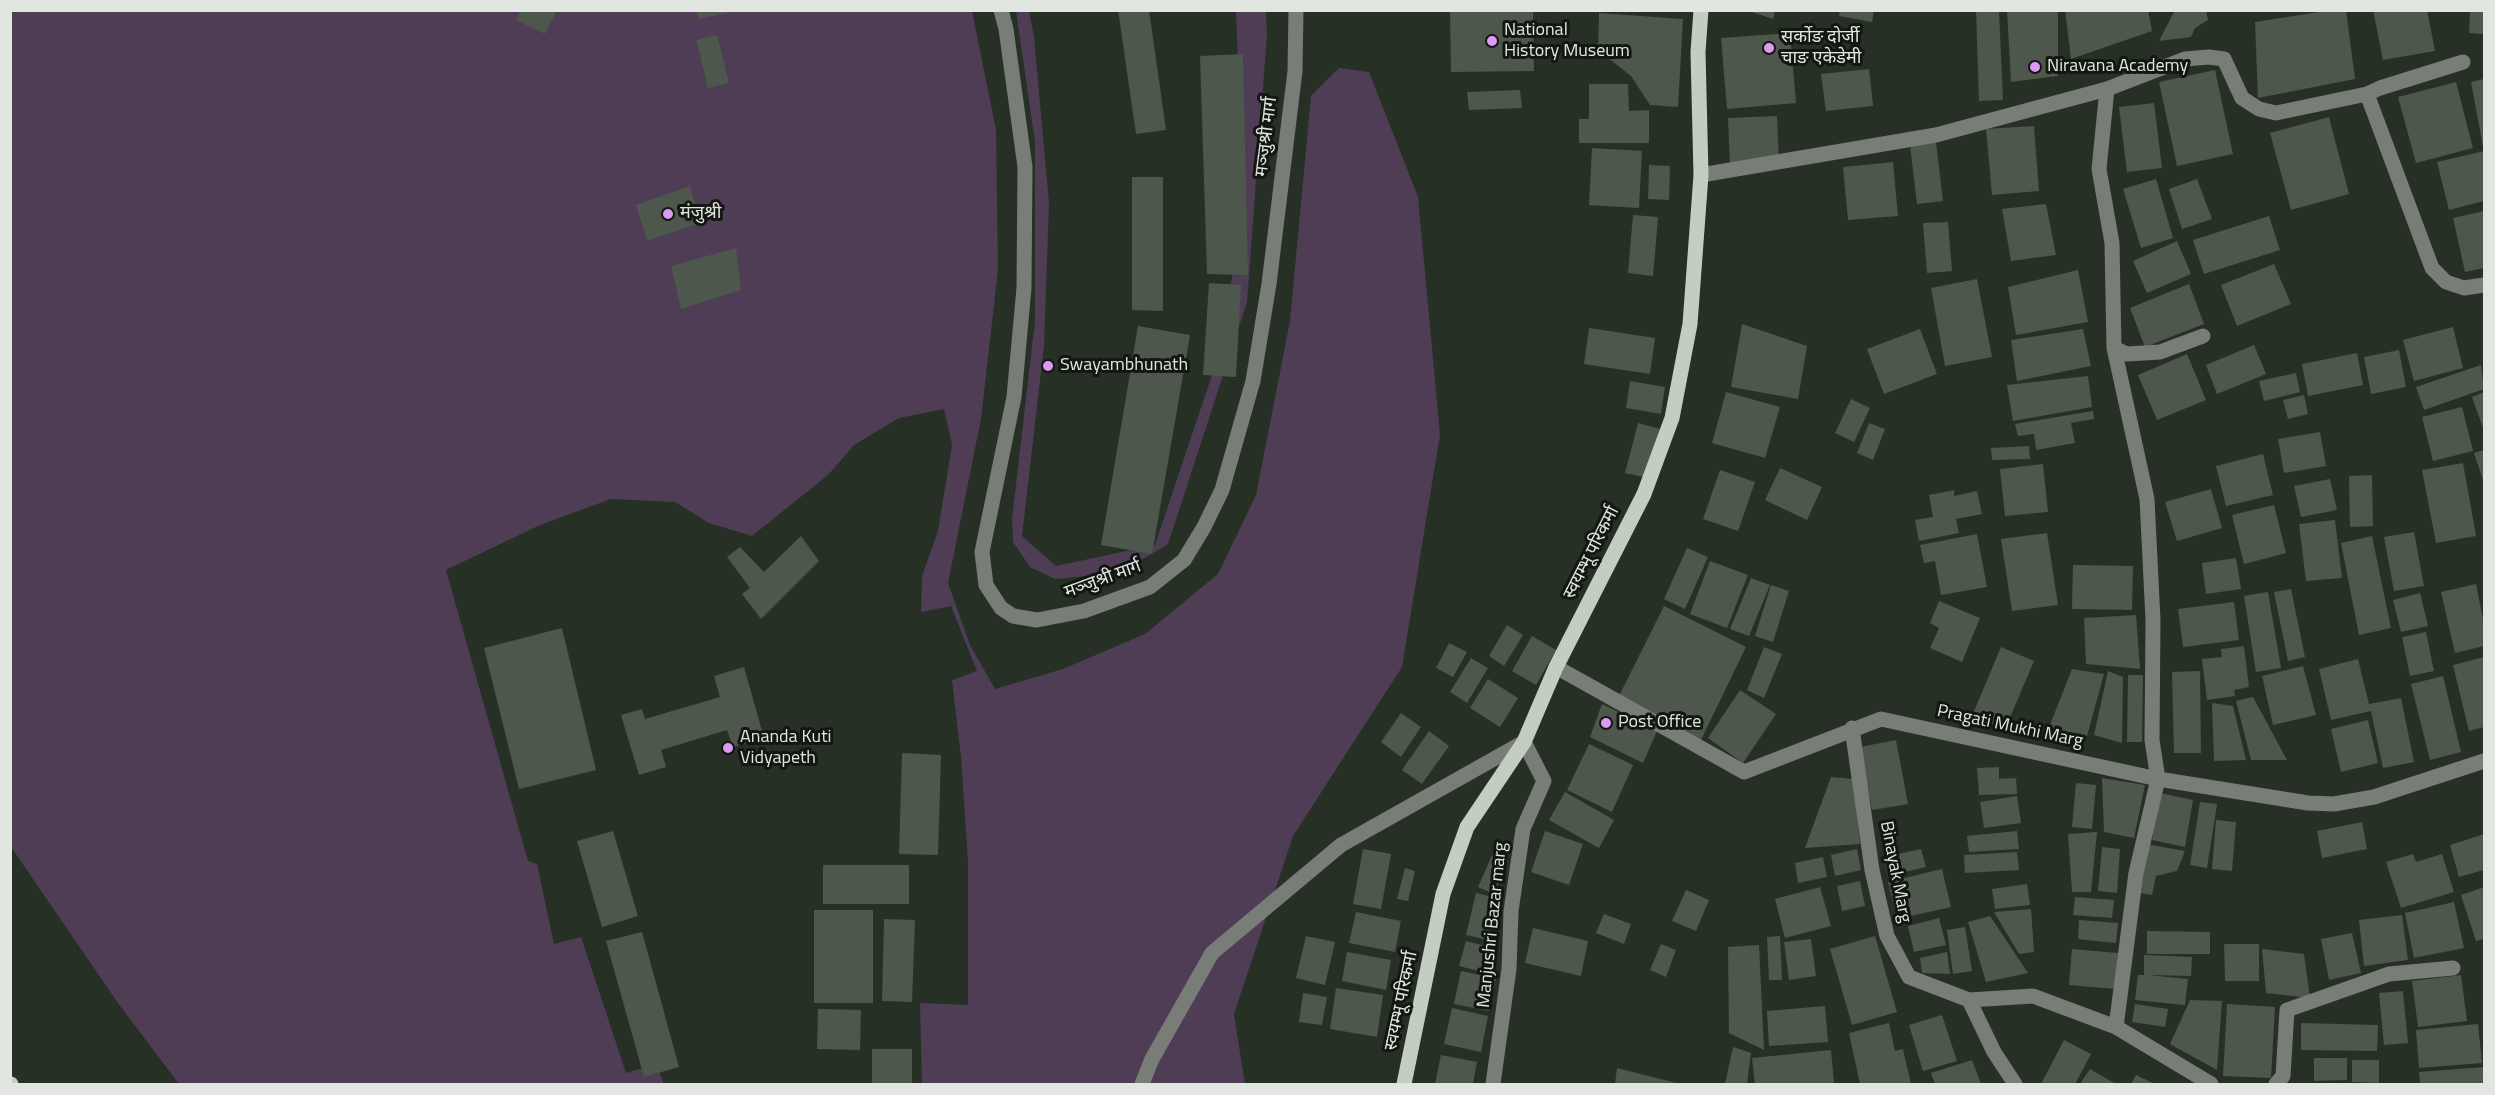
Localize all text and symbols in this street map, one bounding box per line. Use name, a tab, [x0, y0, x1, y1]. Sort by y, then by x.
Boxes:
place label: National History Museum	[1504, 20, 1630, 63]
place label: सर्कोङ दोर्जी चाङ एकेडेमी	[1781, 27, 1861, 70]
marker: National History Museum	[1485, 34, 1499, 48]
marker: सर्कोङ दोर्जी चाङ एकेडेमी	[1762, 41, 1776, 55]
place label: Niravana Academy	[2047, 56, 2188, 78]
marker: Niravana Academy	[2028, 60, 2042, 74]
street label: मञ्जुश्री मार्ग	[1251, 96, 1283, 178]
place label: मंजुश्री	[680, 203, 722, 225]
marker: मंजुश्री	[661, 207, 675, 221]
place label: Swayambhunath	[1060, 355, 1188, 377]
marker: Swayambhunath	[1041, 359, 1055, 373]
street label: स्वयम्भू परिकर्मा	[1559, 503, 1625, 603]
street label: मञ्जुश्री मार्ग	[1062, 556, 1144, 604]
street label: Pragati Mukhi Marg	[1935, 701, 2085, 753]
place label: Post Office	[1618, 712, 1701, 734]
marker: Post Office	[1599, 716, 1613, 730]
place label: Ananda Kuti Vidyapeth	[740, 727, 831, 770]
marker: Ananda Kuti Vidyapeth	[721, 741, 735, 755]
street label: Binayak Marg	[1875, 819, 1915, 925]
street label: Manjushri Bazar marg	[1474, 841, 1512, 1009]
street label: स्वयम्भू परिकर्मा	[1381, 949, 1423, 1053]

